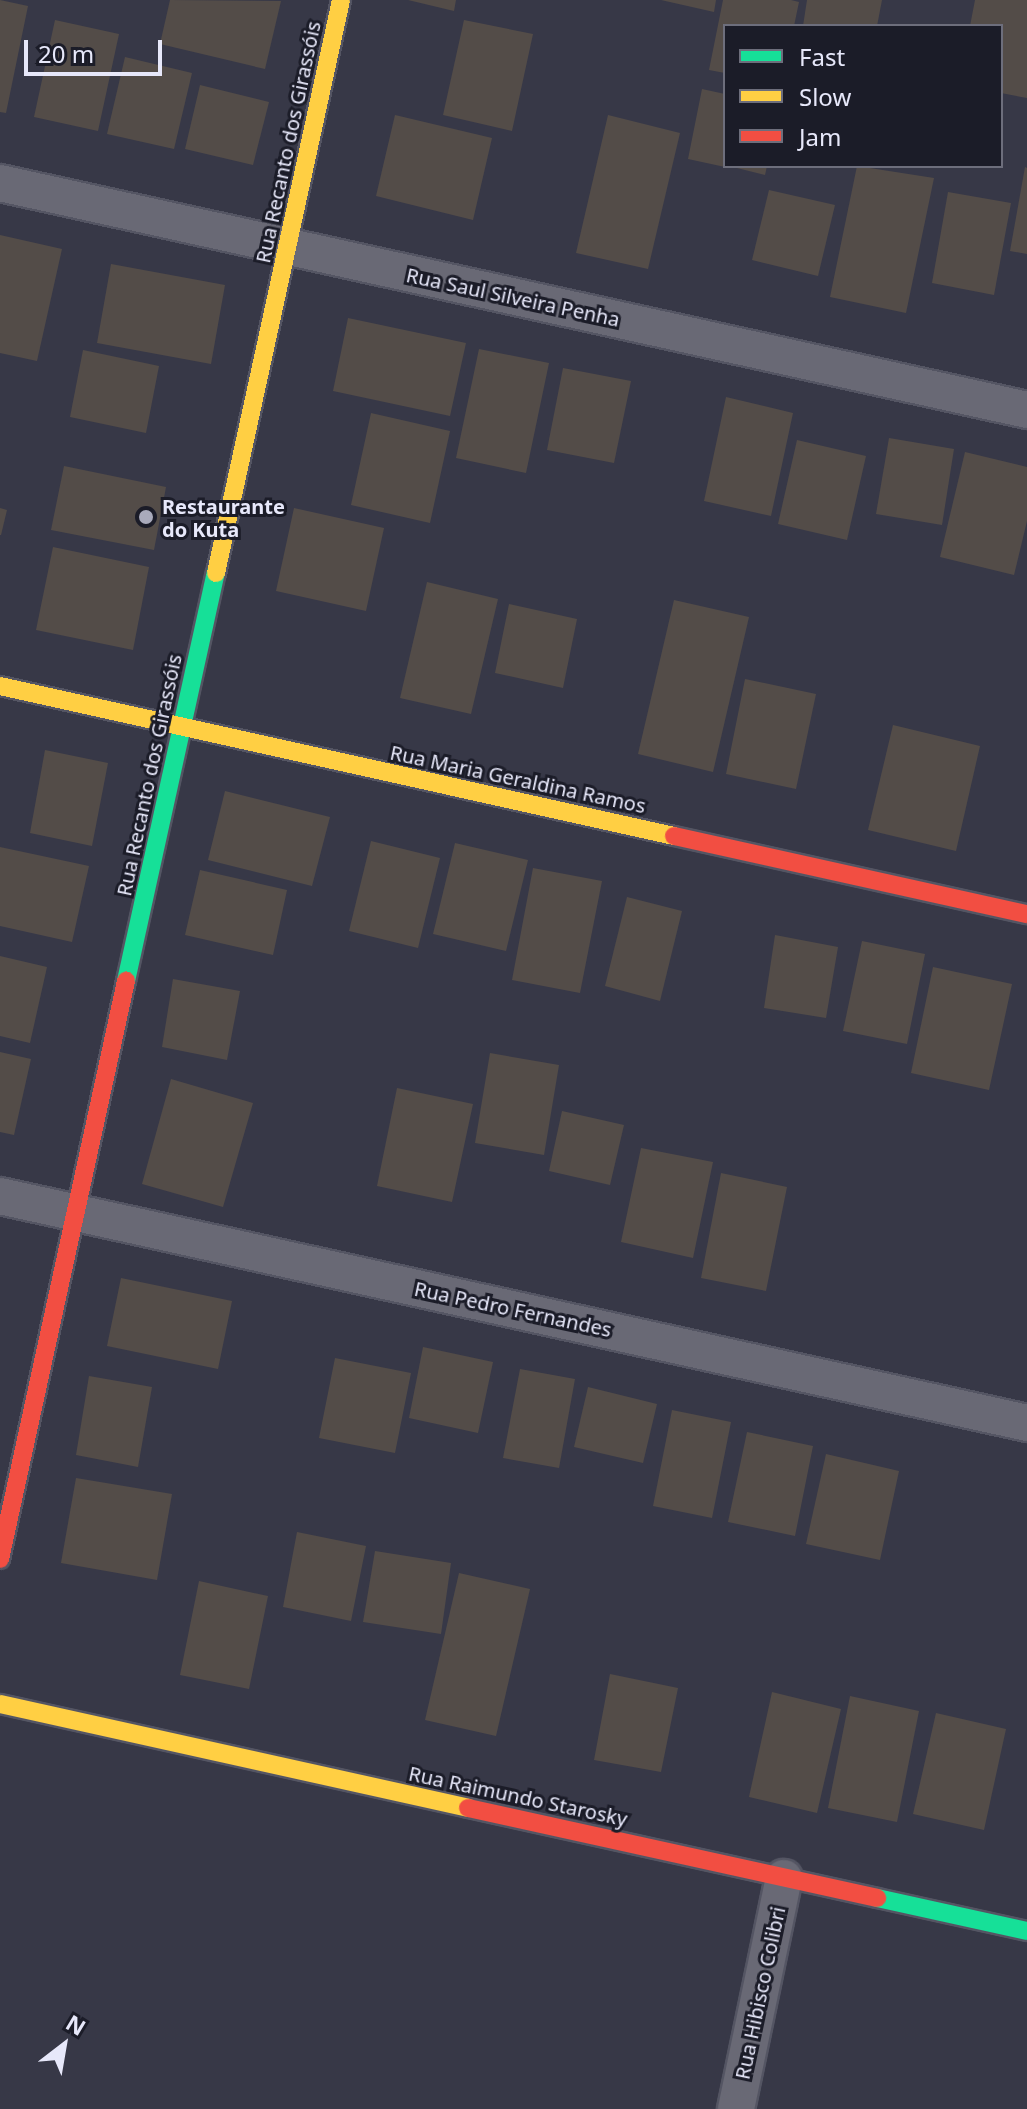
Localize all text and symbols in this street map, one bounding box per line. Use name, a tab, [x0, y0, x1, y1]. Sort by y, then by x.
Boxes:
street label: Rua Recanto dos Girassóis	[251, 19, 325, 265]
scale bar	[28, 24, 166, 74]
legend	[723, 24, 1003, 168]
text: 20 m	[38, 37, 94, 70]
text: Fast	[799, 40, 845, 73]
text: Slow	[799, 80, 851, 113]
text: Jam	[799, 120, 841, 153]
street label: Rua Saul Silveira Penha	[404, 263, 622, 331]
place label: Restaurante do Kuta	[162, 494, 285, 541]
marker: Restaurante do Kuta	[137, 508, 155, 526]
street label: Rua Recanto dos Girassóis	[112, 652, 186, 898]
street label: Rua Maria Geraldina Ramos	[388, 740, 648, 818]
street label: Rua Pedro Fernandes	[412, 1276, 614, 1342]
street label: Rua Raimundo Starosky	[406, 1761, 630, 1831]
street label: Rua Hibisco Colibri	[730, 1904, 790, 2082]
north arrow	[24, 2005, 104, 2085]
text: N	[61, 2007, 92, 2042]

